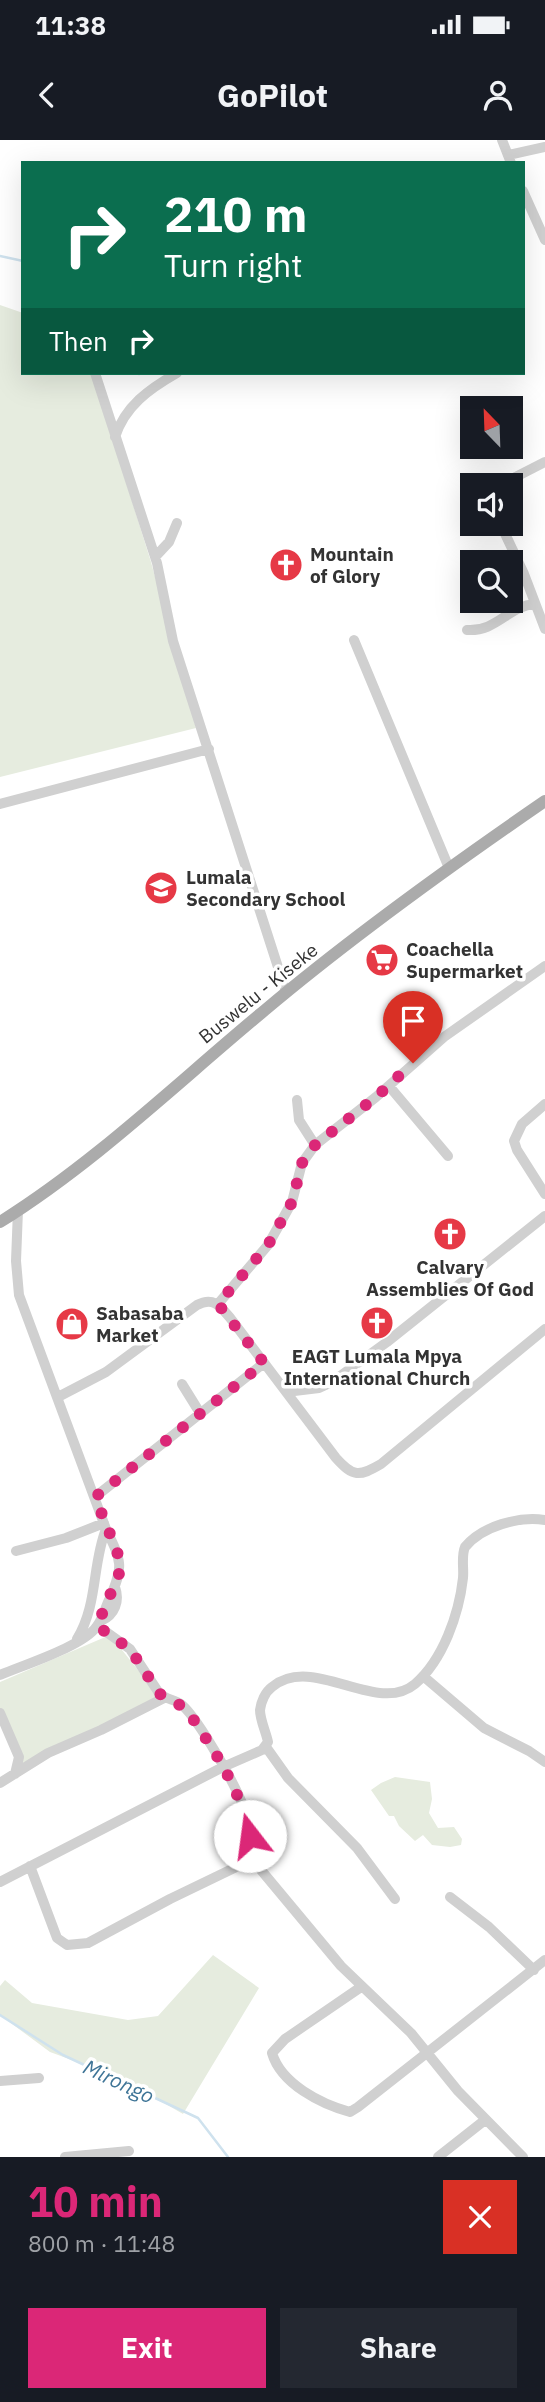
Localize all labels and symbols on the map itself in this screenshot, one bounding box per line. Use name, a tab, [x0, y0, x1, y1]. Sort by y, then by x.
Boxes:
north arrow	[460, 396, 523, 458]
place label: Mountain of Glory	[310, 542, 394, 588]
church icon: Mountain of Glory	[267, 546, 305, 584]
place label: Lumala Secondary School	[186, 865, 346, 911]
school or university icon: Lumala Secondary School	[142, 869, 180, 907]
place label: Coachella Supermarket	[406, 937, 523, 983]
street label: Buswelu - Kiseke	[194, 938, 322, 1048]
supermarket icon: Coachella Supermarket	[363, 941, 401, 979]
pin	[383, 991, 443, 1063]
church icon: Calvary Assemblies Of God	[431, 1215, 469, 1253]
place label: Calvary Assemblies Of God	[366, 1255, 534, 1301]
place label: Sabasaba Market	[96, 1301, 184, 1347]
church icon: EAGT Lumala Mpya International Church	[358, 1304, 396, 1342]
shop icon: Sabasaba Market	[53, 1305, 91, 1343]
place label: EAGT Lumala Mpya International Church	[284, 1344, 470, 1390]
position arrow	[213, 1799, 287, 1873]
water label: Mirongo	[79, 2052, 159, 2110]

